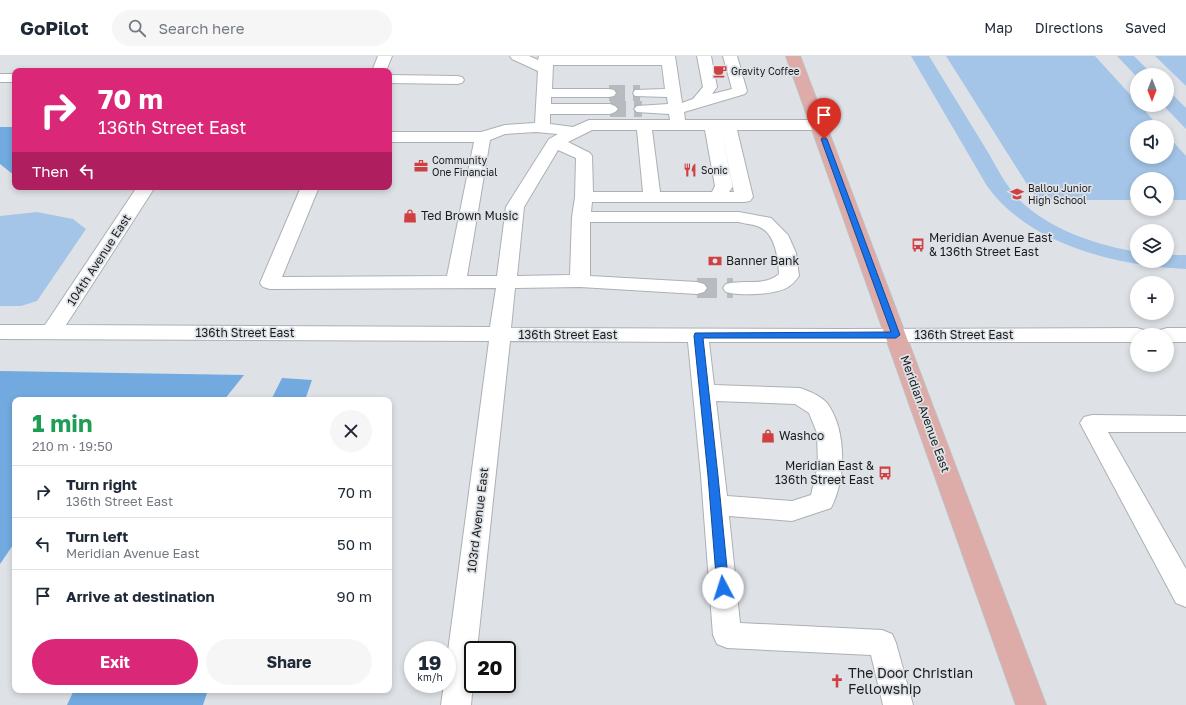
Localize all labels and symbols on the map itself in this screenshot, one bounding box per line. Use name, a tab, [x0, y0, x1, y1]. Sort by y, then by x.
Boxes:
cafe icon: Gravity Coffee	[712, 63, 728, 79]
place label: Gravity Coffee	[731, 65, 800, 77]
north arrow	[1130, 68, 1174, 112]
pin	[807, 98, 841, 139]
place label: Community One Financial	[432, 154, 497, 178]
office icon: Community One Financial	[413, 158, 429, 174]
restaurant icon: Sonic	[682, 162, 698, 178]
place label: Sonic	[701, 164, 728, 176]
place label: Ballou Junior High School	[1028, 182, 1092, 206]
school or university icon: Ballou Junior High School	[1009, 186, 1025, 202]
shop icon: Ted Brown Music	[402, 208, 418, 224]
place label: Ted Brown Music	[421, 208, 519, 223]
street label: 104th Avenue East	[63, 211, 134, 308]
place label: Meridian Avenue East & 136th Street East	[929, 230, 1053, 259]
bus stop icon: Meridian Avenue East & 136th Street East	[910, 237, 926, 253]
bank icon: Banner Bank	[707, 253, 723, 269]
place label: Banner Bank	[726, 253, 799, 268]
street label: 136th Street East	[196, 325, 295, 340]
street label: 136th Street East	[519, 327, 618, 342]
street label: 136th Street East	[915, 327, 1014, 342]
street label: Meridian Avenue East	[897, 353, 954, 475]
shop icon: Washco	[760, 428, 776, 444]
place label: Washco	[779, 428, 824, 443]
place label: Meridian East & 136th Street East	[775, 458, 874, 487]
bus stop icon: Meridian East & 136th Street East	[877, 465, 893, 481]
street label: 103rd Avenue East	[464, 466, 491, 573]
position arrow	[702, 567, 744, 609]
speed limit sign: 20	[464, 641, 516, 693]
place label: The Door Christian Fellowship	[848, 664, 973, 697]
church icon: The Door Christian Fellowship	[829, 673, 845, 689]

